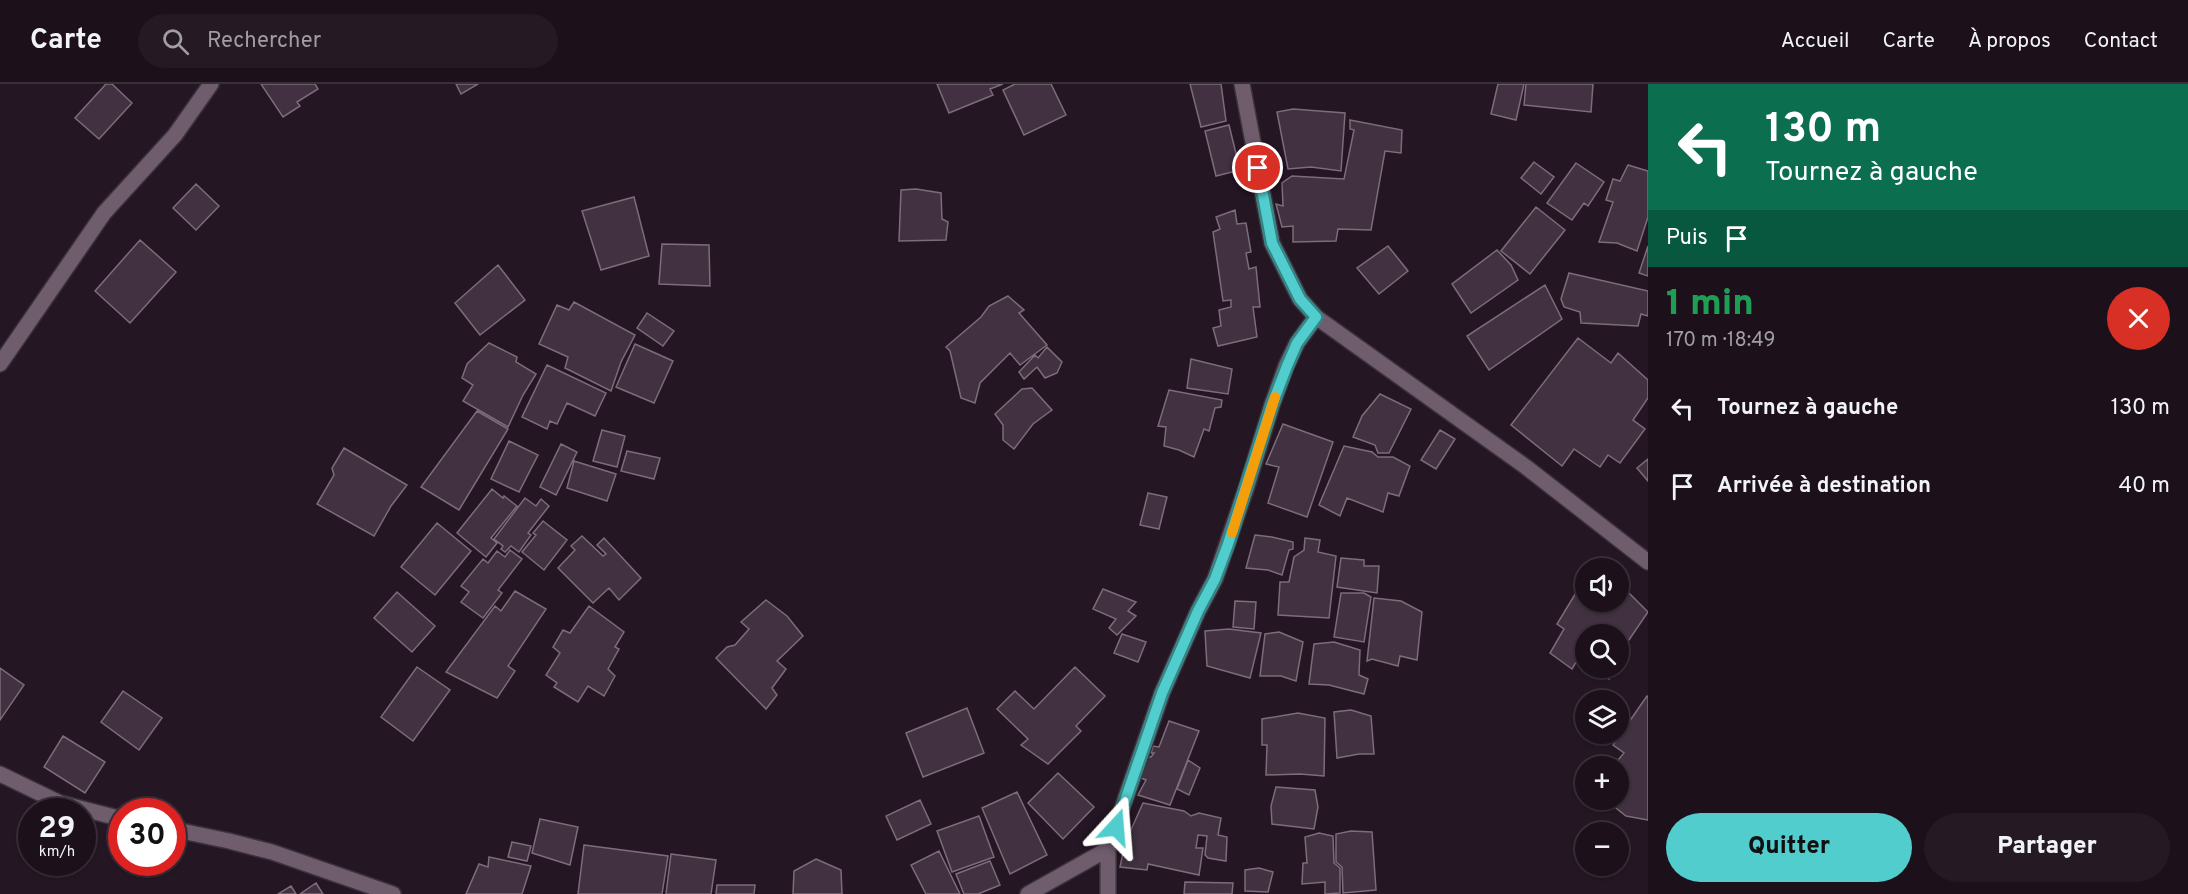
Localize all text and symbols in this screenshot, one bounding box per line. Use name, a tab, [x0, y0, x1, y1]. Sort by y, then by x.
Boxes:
search box	[138, 14, 558, 68]
text: Carte	[30, 23, 102, 59]
icon: search	[159, 25, 192, 58]
text: Rechercher	[207, 28, 321, 55]
text: Accueil	[1781, 28, 1850, 55]
text: Carte	[1883, 28, 1935, 55]
text: À propos	[1968, 28, 2051, 55]
text: Contact	[2084, 28, 2158, 55]
text: 130 m	[1765, 104, 1881, 157]
icon: left	[1666, 108, 1744, 186]
pin	[1232, 142, 1283, 193]
icon: arrive	[1241, 151, 1274, 184]
text: Tournez à gauche	[1765, 156, 1978, 190]
icon: arrive	[1720, 222, 1753, 255]
text: Puis	[1666, 225, 1708, 252]
text: 1 min	[1666, 282, 1754, 328]
button: close	[2107, 287, 2170, 350]
text: 170 m · 18:49	[1666, 328, 1775, 354]
icon: left	[1666, 392, 1699, 425]
text: Tournez à gauche	[1717, 395, 1898, 422]
text: 130 m	[2111, 395, 2170, 422]
icon: arrive	[1666, 470, 1699, 503]
text: Arrivée à destination	[1717, 473, 1931, 500]
text: 40 m	[2118, 473, 2170, 500]
map controls	[1575, 558, 1629, 876]
button: sound	[1575, 558, 1629, 612]
button: search	[1575, 624, 1629, 678]
button: layers	[1575, 690, 1629, 744]
button: +	[1575, 756, 1629, 810]
position arrow	[1084, 795, 1148, 859]
speed limit sign: 30	[108, 798, 186, 876]
text: 29	[39, 811, 75, 848]
button: Quitter	[1666, 813, 1912, 882]
button: Partager	[1924, 813, 2170, 882]
button: −	[1575, 822, 1629, 876]
text: km/h	[39, 843, 75, 862]

